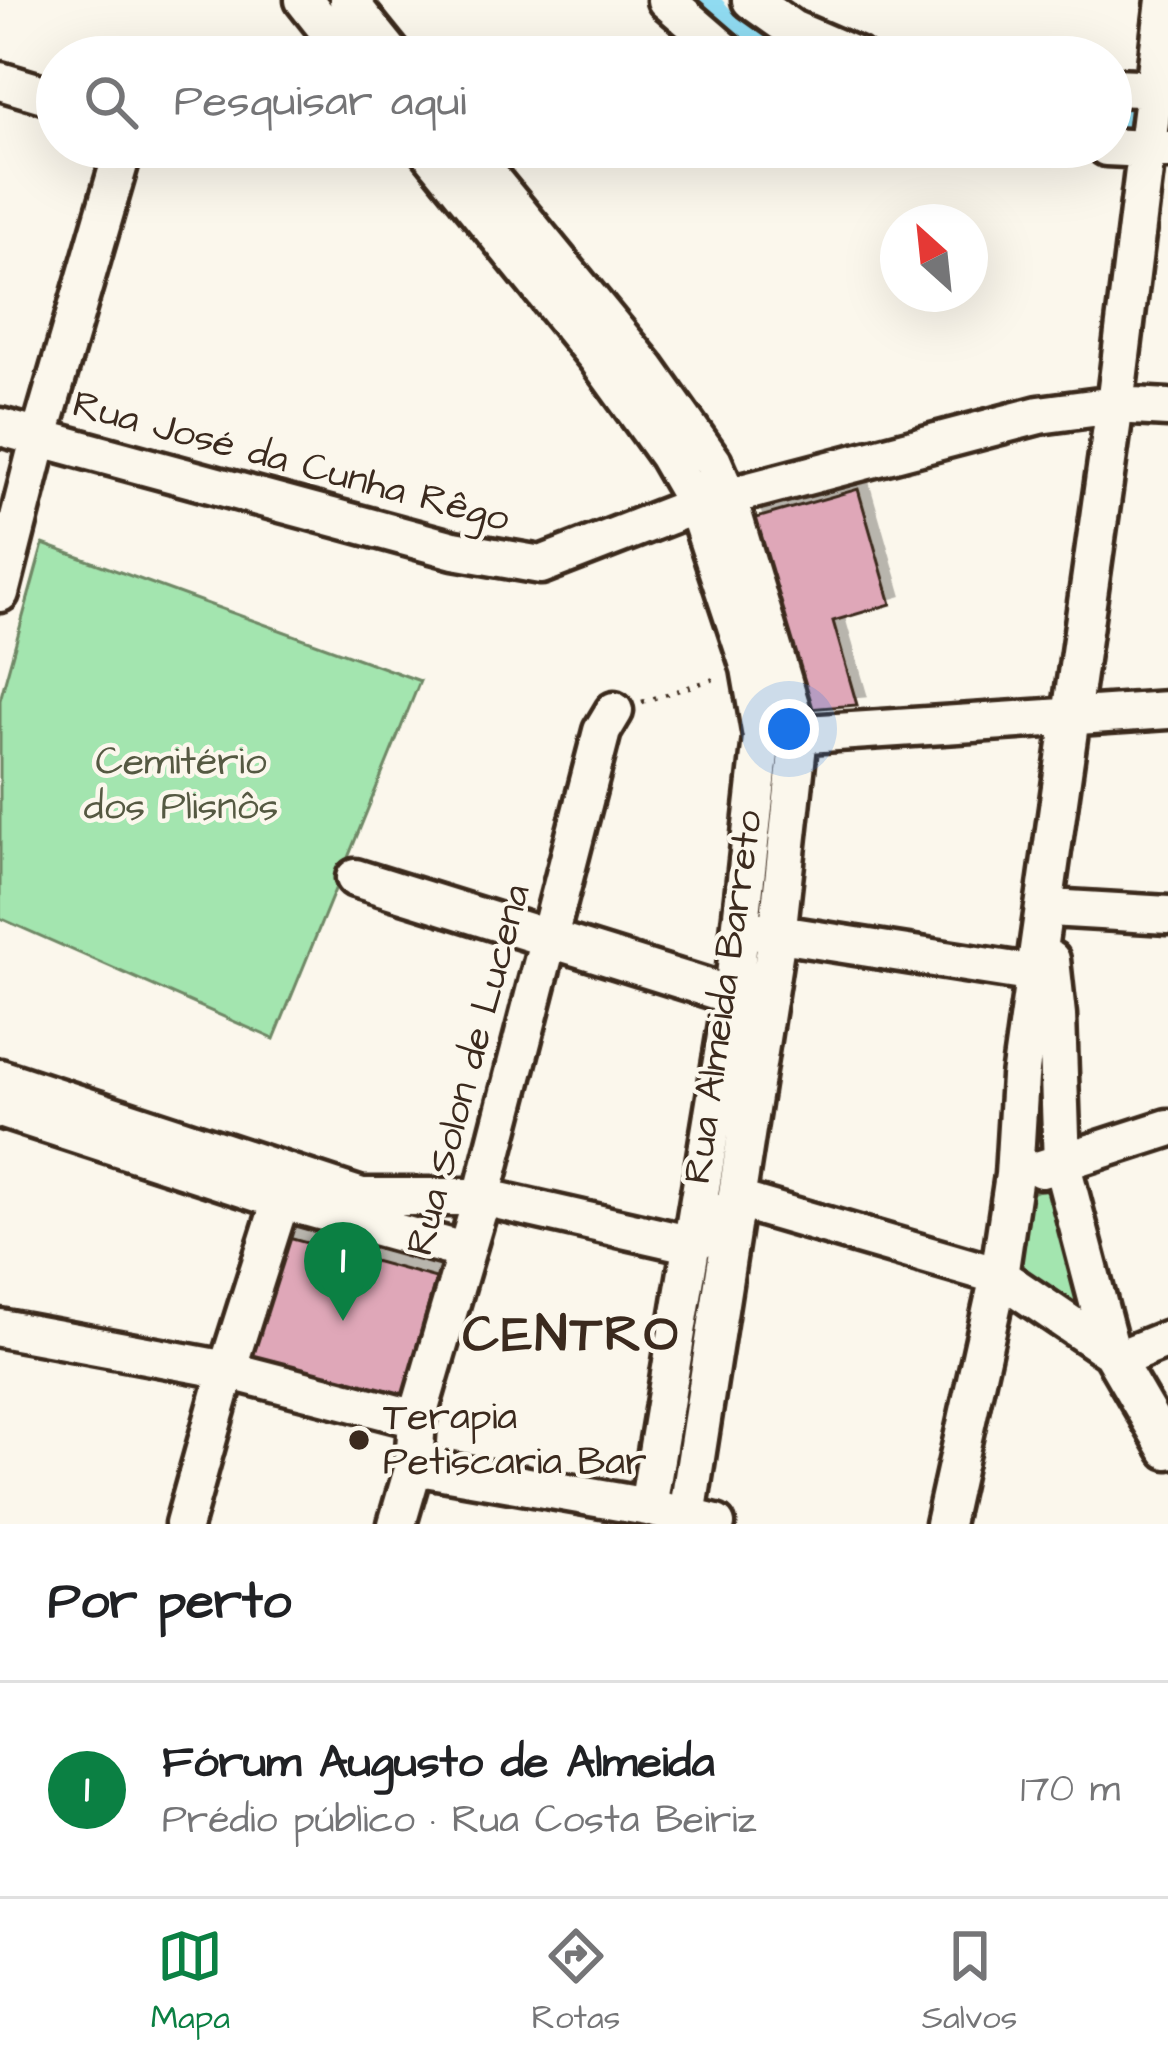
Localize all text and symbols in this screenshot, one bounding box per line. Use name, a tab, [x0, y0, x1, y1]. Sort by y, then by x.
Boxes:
search box	[36, 36, 1132, 168]
icon: search	[78, 69, 144, 135]
text: Pesquisar aqui	[174, 71, 466, 133]
north arrow	[880, 204, 988, 312]
street label: Rua José da Cunha Rêgo	[67, 378, 515, 546]
your location	[759, 699, 819, 759]
park label: Cemitério dos Plisnôs	[84, 736, 278, 835]
street label: Rua Almeida Barreto	[671, 807, 777, 1187]
street label: Rua Solon de Lucena	[393, 878, 545, 1261]
pin: 1	[304, 1222, 382, 1321]
district label: CENTRO	[463, 1300, 681, 1371]
place label: Terapia Petiscaria Bar	[383, 1391, 647, 1490]
marker: Terapia Petiscaria Bar	[346, 1427, 372, 1453]
text: Por perto	[48, 1567, 291, 1638]
text: Fórum Augusto de Almeida	[162, 1732, 715, 1794]
text: 1	[85, 1763, 90, 1817]
text: 170 m	[1020, 1763, 1120, 1817]
text: Prédio público · Rua Costa Beiriz	[162, 1794, 757, 1848]
tab: Mapa	[151, 1923, 230, 2041]
tab: Rotas	[532, 1923, 620, 2041]
tab: Salvos	[922, 1923, 1017, 2041]

